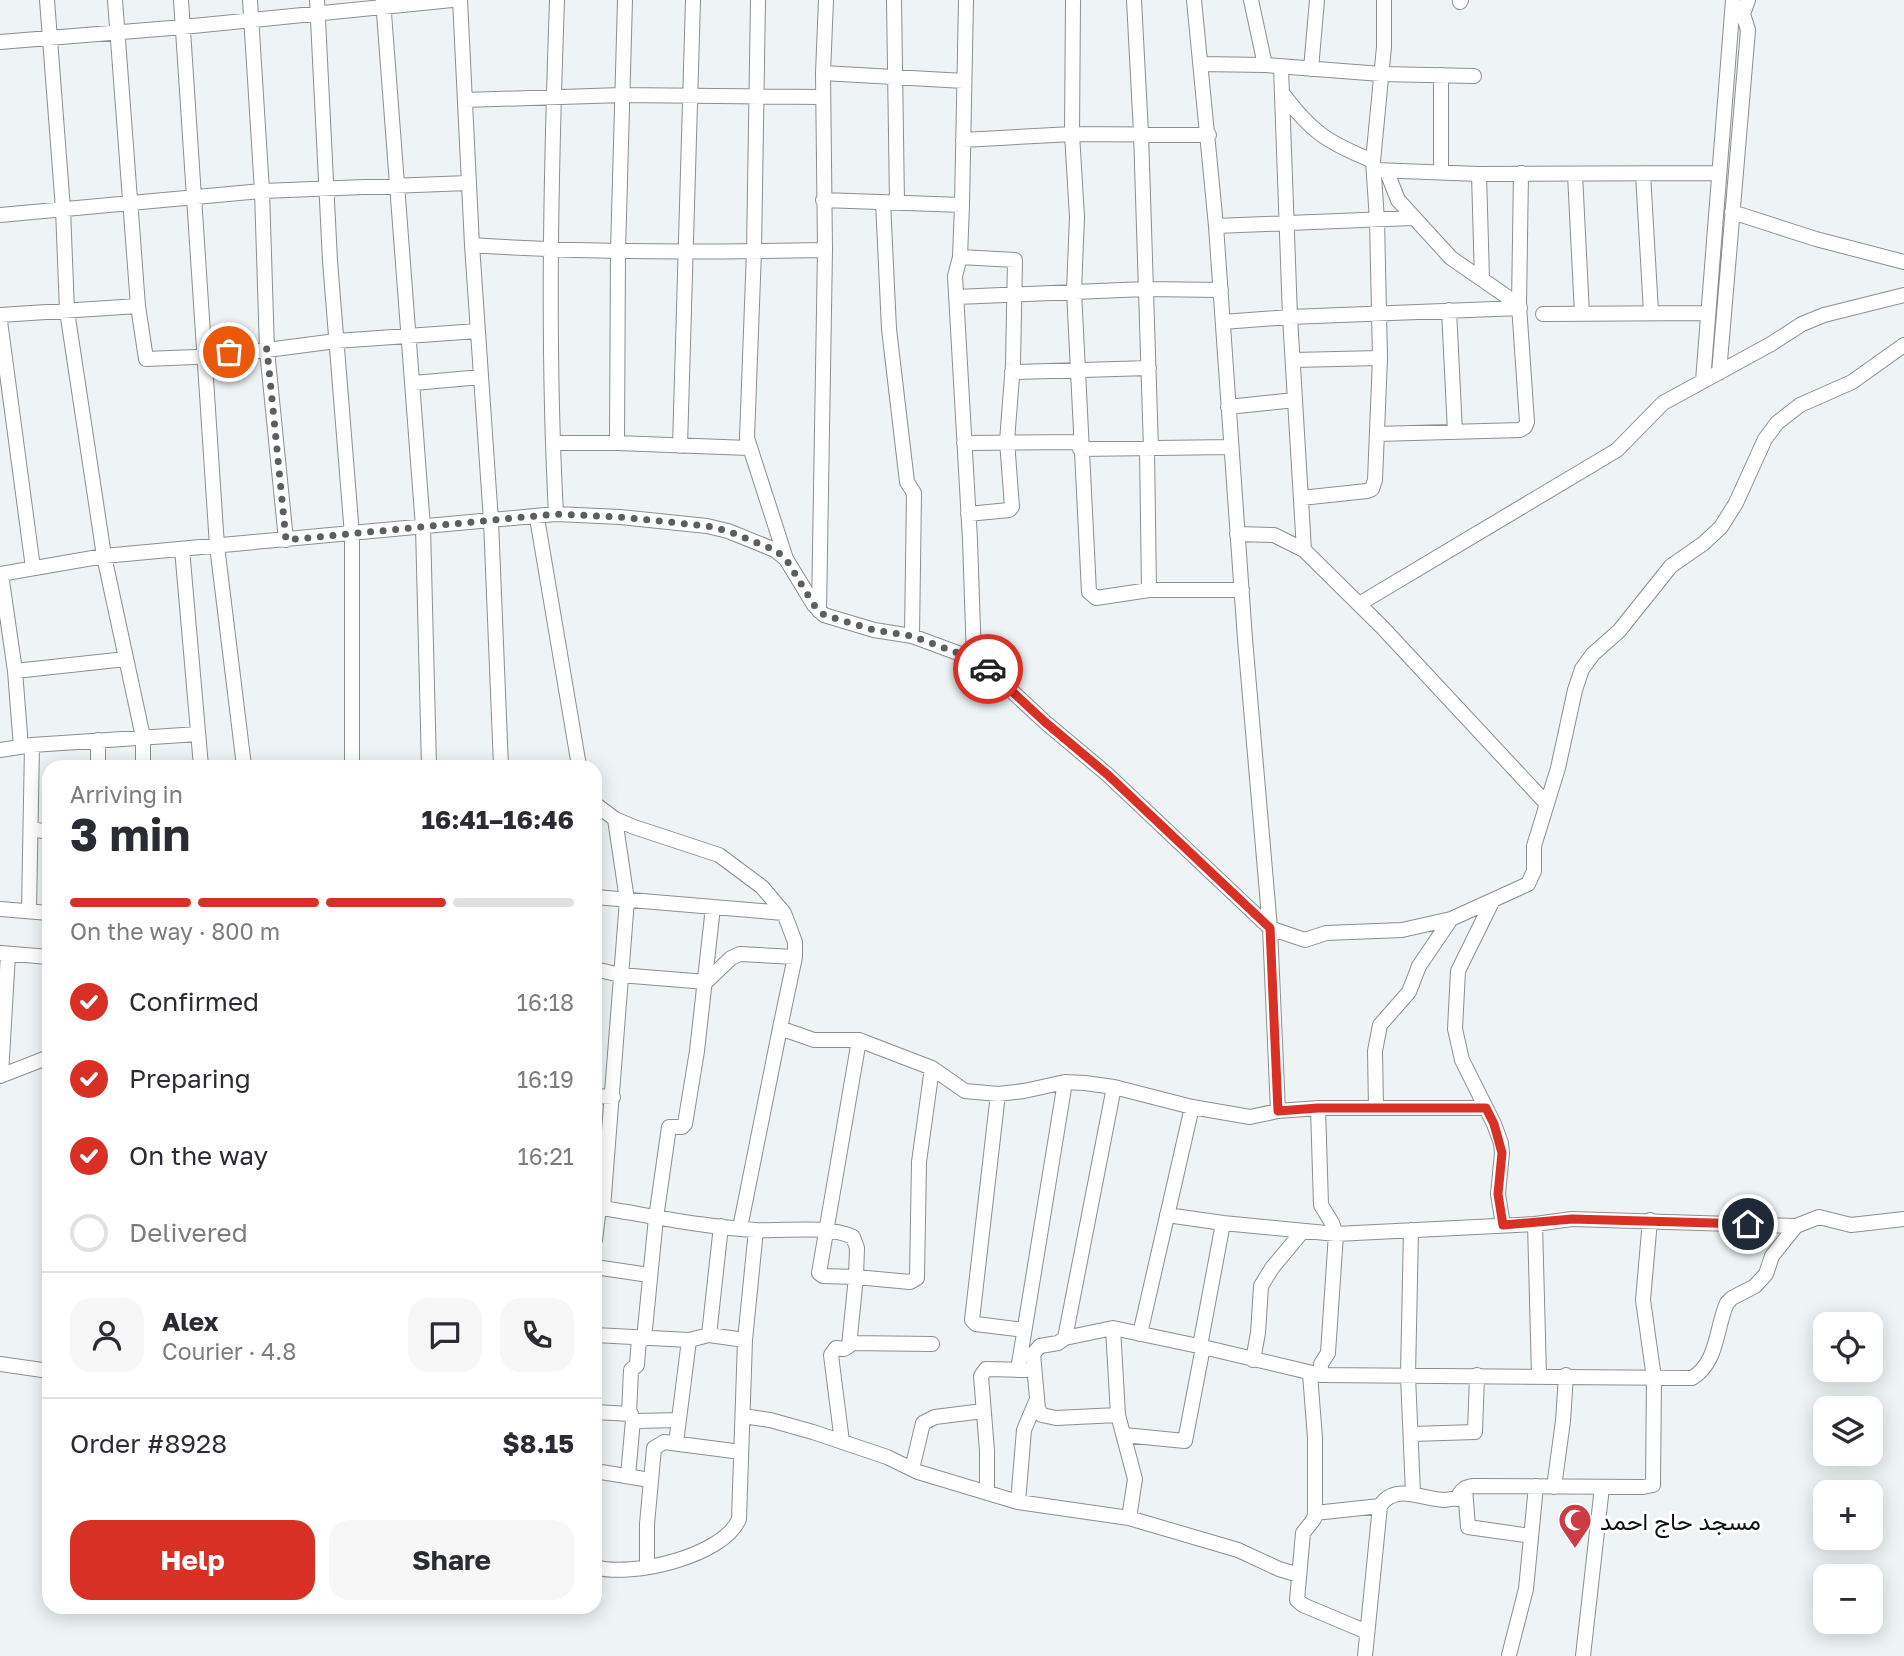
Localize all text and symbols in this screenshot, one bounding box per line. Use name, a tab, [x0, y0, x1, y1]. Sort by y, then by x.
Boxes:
pin	[199, 322, 259, 382]
icon: bag	[210, 333, 248, 371]
courier	[953, 634, 1023, 704]
icon: car	[969, 650, 1007, 688]
text: Arriving in	[70, 780, 183, 808]
text: 16:41–16:46	[421, 804, 574, 835]
text: 3 min	[70, 806, 190, 861]
text: On the way · 800 m	[70, 917, 280, 945]
icon: check	[70, 983, 108, 1021]
text: Confirmed	[129, 986, 259, 1017]
text: 16:18	[517, 988, 574, 1016]
icon: check	[70, 1060, 108, 1098]
text: Preparing	[129, 1063, 251, 1094]
text: 16:19	[517, 1065, 574, 1093]
icon: check	[70, 1137, 108, 1175]
text: On the way	[129, 1140, 268, 1171]
text: 16:21	[518, 1142, 574, 1170]
pin	[1718, 1194, 1778, 1254]
icon: home	[1729, 1205, 1767, 1243]
text: Delivered	[129, 1217, 248, 1248]
button: person	[70, 1298, 144, 1372]
button: chat	[408, 1298, 482, 1372]
button: phone	[500, 1298, 574, 1372]
text: Alex	[162, 1306, 219, 1337]
map controls	[1813, 1312, 1883, 1634]
button: locate	[1813, 1312, 1883, 1382]
text: Courier · 4.8	[162, 1337, 296, 1365]
button: layers	[1813, 1396, 1883, 1466]
text: Order #8928	[70, 1428, 227, 1459]
text: $8.15	[502, 1428, 574, 1459]
button: +	[1813, 1480, 1883, 1550]
mosque icon: مسجد حاج احمد	[1556, 1501, 1594, 1550]
place label: مسجد حاج احمد	[1600, 1506, 1761, 1538]
button: Help	[70, 1520, 315, 1600]
button: Share	[329, 1520, 574, 1600]
button: −	[1813, 1564, 1883, 1634]

